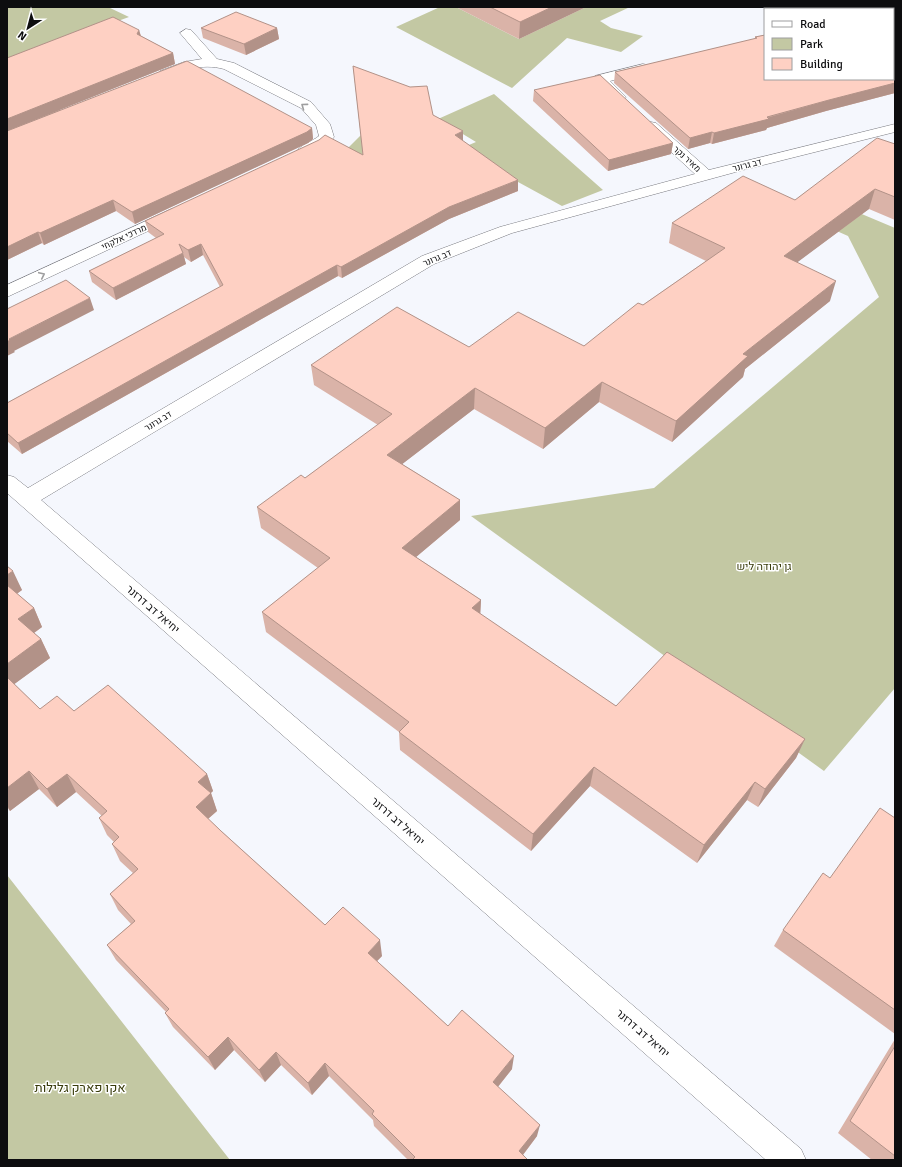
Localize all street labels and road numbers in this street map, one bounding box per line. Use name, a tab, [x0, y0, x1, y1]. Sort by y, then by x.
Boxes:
street label: מאיר נקר	[670, 144, 703, 175]
street label: דב גרונר	[731, 156, 763, 174]
street label: מרדכי אלקחי	[100, 222, 149, 253]
street label: דב גרונר	[421, 247, 453, 269]
street label: דב גרונר	[143, 409, 174, 434]
street label: יחיאל דב דרזנר	[123, 583, 182, 636]
street label: יחיאל דב דרזנר	[368, 795, 427, 848]
street label: יחיאל דב דרזנר	[613, 1007, 672, 1060]

